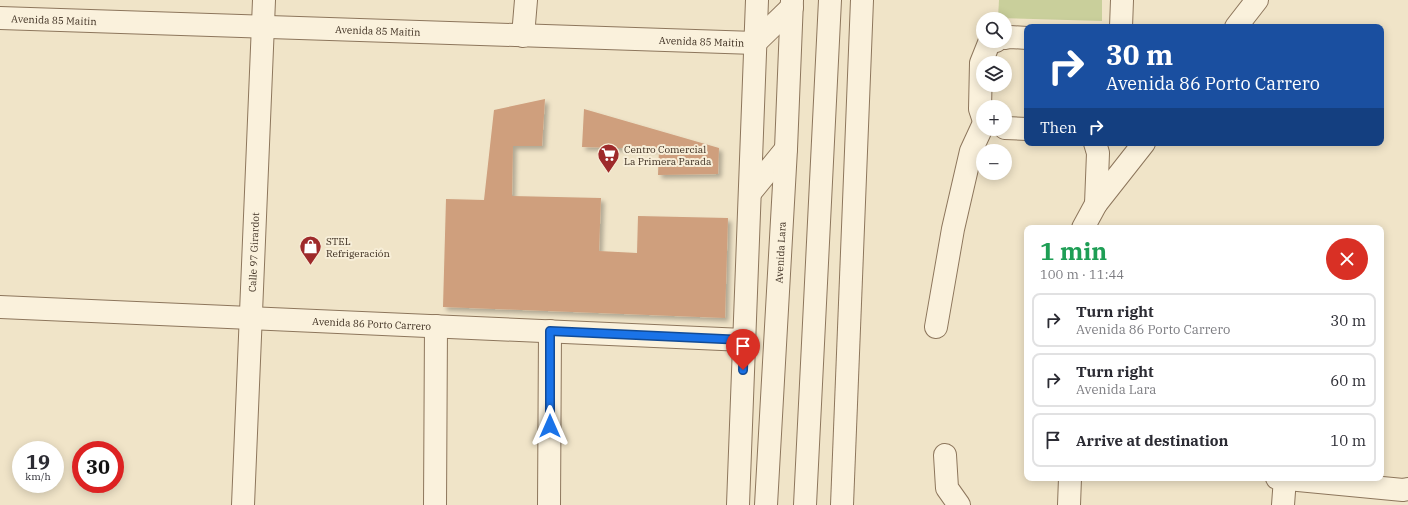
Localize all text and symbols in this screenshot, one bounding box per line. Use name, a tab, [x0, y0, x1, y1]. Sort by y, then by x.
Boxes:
street label: Avenida 85 Maitin	[11, 12, 97, 28]
map controls	[976, 12, 1012, 180]
button: search	[976, 12, 1012, 48]
street label: Avenida 85 Maitin	[335, 23, 421, 38]
street label: Avenida 85 Maitin	[659, 33, 745, 49]
text: 30 m	[1106, 36, 1173, 73]
icon: right	[1040, 40, 1092, 92]
button: layers	[976, 56, 1012, 92]
text: Avenida 86 Porto Carrero	[1106, 72, 1320, 95]
button: +	[976, 100, 1012, 136]
icon: right	[1085, 116, 1107, 138]
text: Then	[1040, 118, 1077, 137]
supermarket icon: Centro Comercial La Primera Parada	[595, 142, 621, 175]
place label: Centro Comercial La Primera Parada	[624, 143, 712, 168]
button: −	[976, 144, 1012, 180]
street label: Calle 97 Girardot	[245, 212, 262, 292]
street label: Avenida Lara	[772, 221, 788, 284]
shop icon: STEL Refrigeración	[297, 234, 323, 267]
place label: STEL Refrigeración	[326, 235, 391, 260]
text: 1 min	[1040, 235, 1107, 267]
button: close	[1326, 238, 1368, 280]
text: 100 m · 11:44	[1040, 266, 1124, 283]
text: Turn right	[1076, 302, 1154, 321]
icon: right	[1042, 309, 1064, 331]
text: 30 m	[1330, 311, 1366, 330]
street label: Avenida 86 Porto Carrero	[312, 314, 432, 333]
text: Avenida 86 Porto Carrero	[1076, 321, 1230, 338]
pin	[726, 329, 760, 370]
icon: arrive	[732, 335, 754, 357]
text: Turn right	[1076, 362, 1154, 381]
icon: right	[1042, 369, 1064, 391]
text: 60 m	[1330, 371, 1366, 390]
text: Avenida Lara	[1076, 381, 1156, 398]
position arrow	[529, 405, 571, 447]
icon: arrive	[1042, 429, 1064, 451]
text: Arrive at destination	[1076, 431, 1228, 450]
text: 10 m	[1330, 431, 1366, 450]
speed limit sign: 30	[72, 441, 124, 493]
text: 19	[26, 448, 50, 475]
text: km/h	[25, 470, 51, 483]

